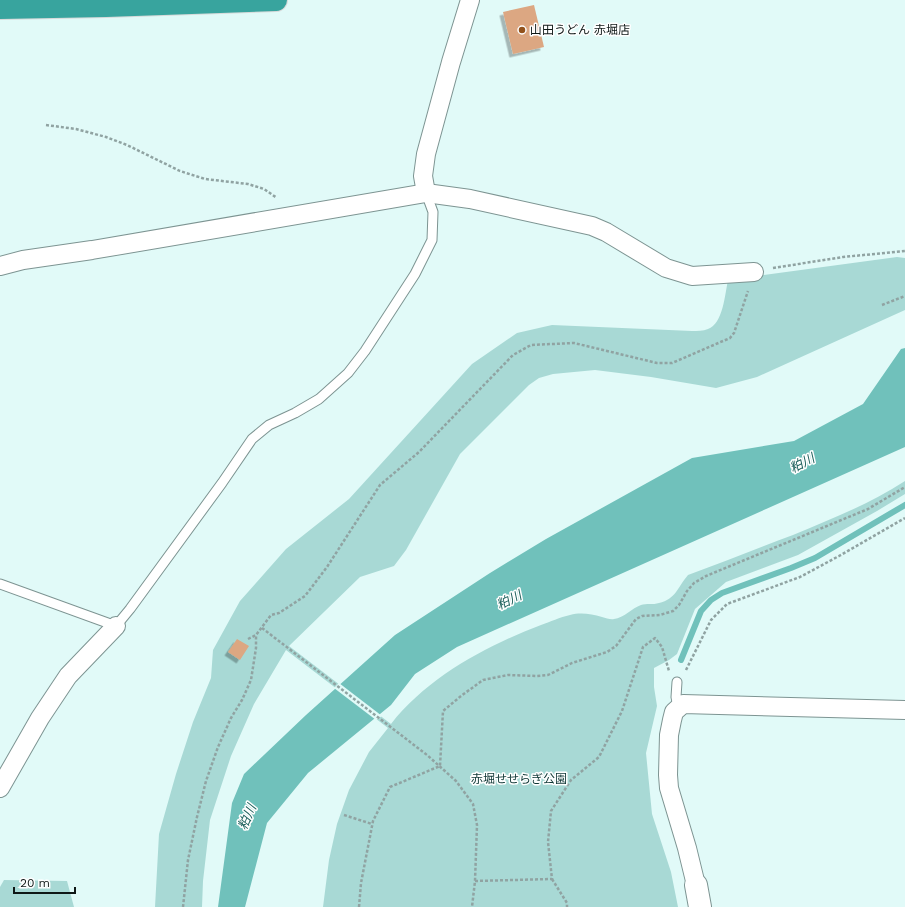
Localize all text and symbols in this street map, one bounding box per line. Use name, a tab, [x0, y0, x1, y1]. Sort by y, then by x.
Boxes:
place label: 山田うどん 赤堀店	[530, 23, 630, 37]
marker: 山田うどん 赤堀店	[517, 25, 527, 35]
water label: 粕川	[787, 450, 819, 476]
water label: 粕川	[494, 587, 526, 612]
park label: 赤堀せせらぎ公園	[471, 772, 567, 786]
water label: 粕川	[235, 800, 260, 832]
scale bar	[14, 869, 75, 895]
text: 20 m	[20, 876, 50, 890]

